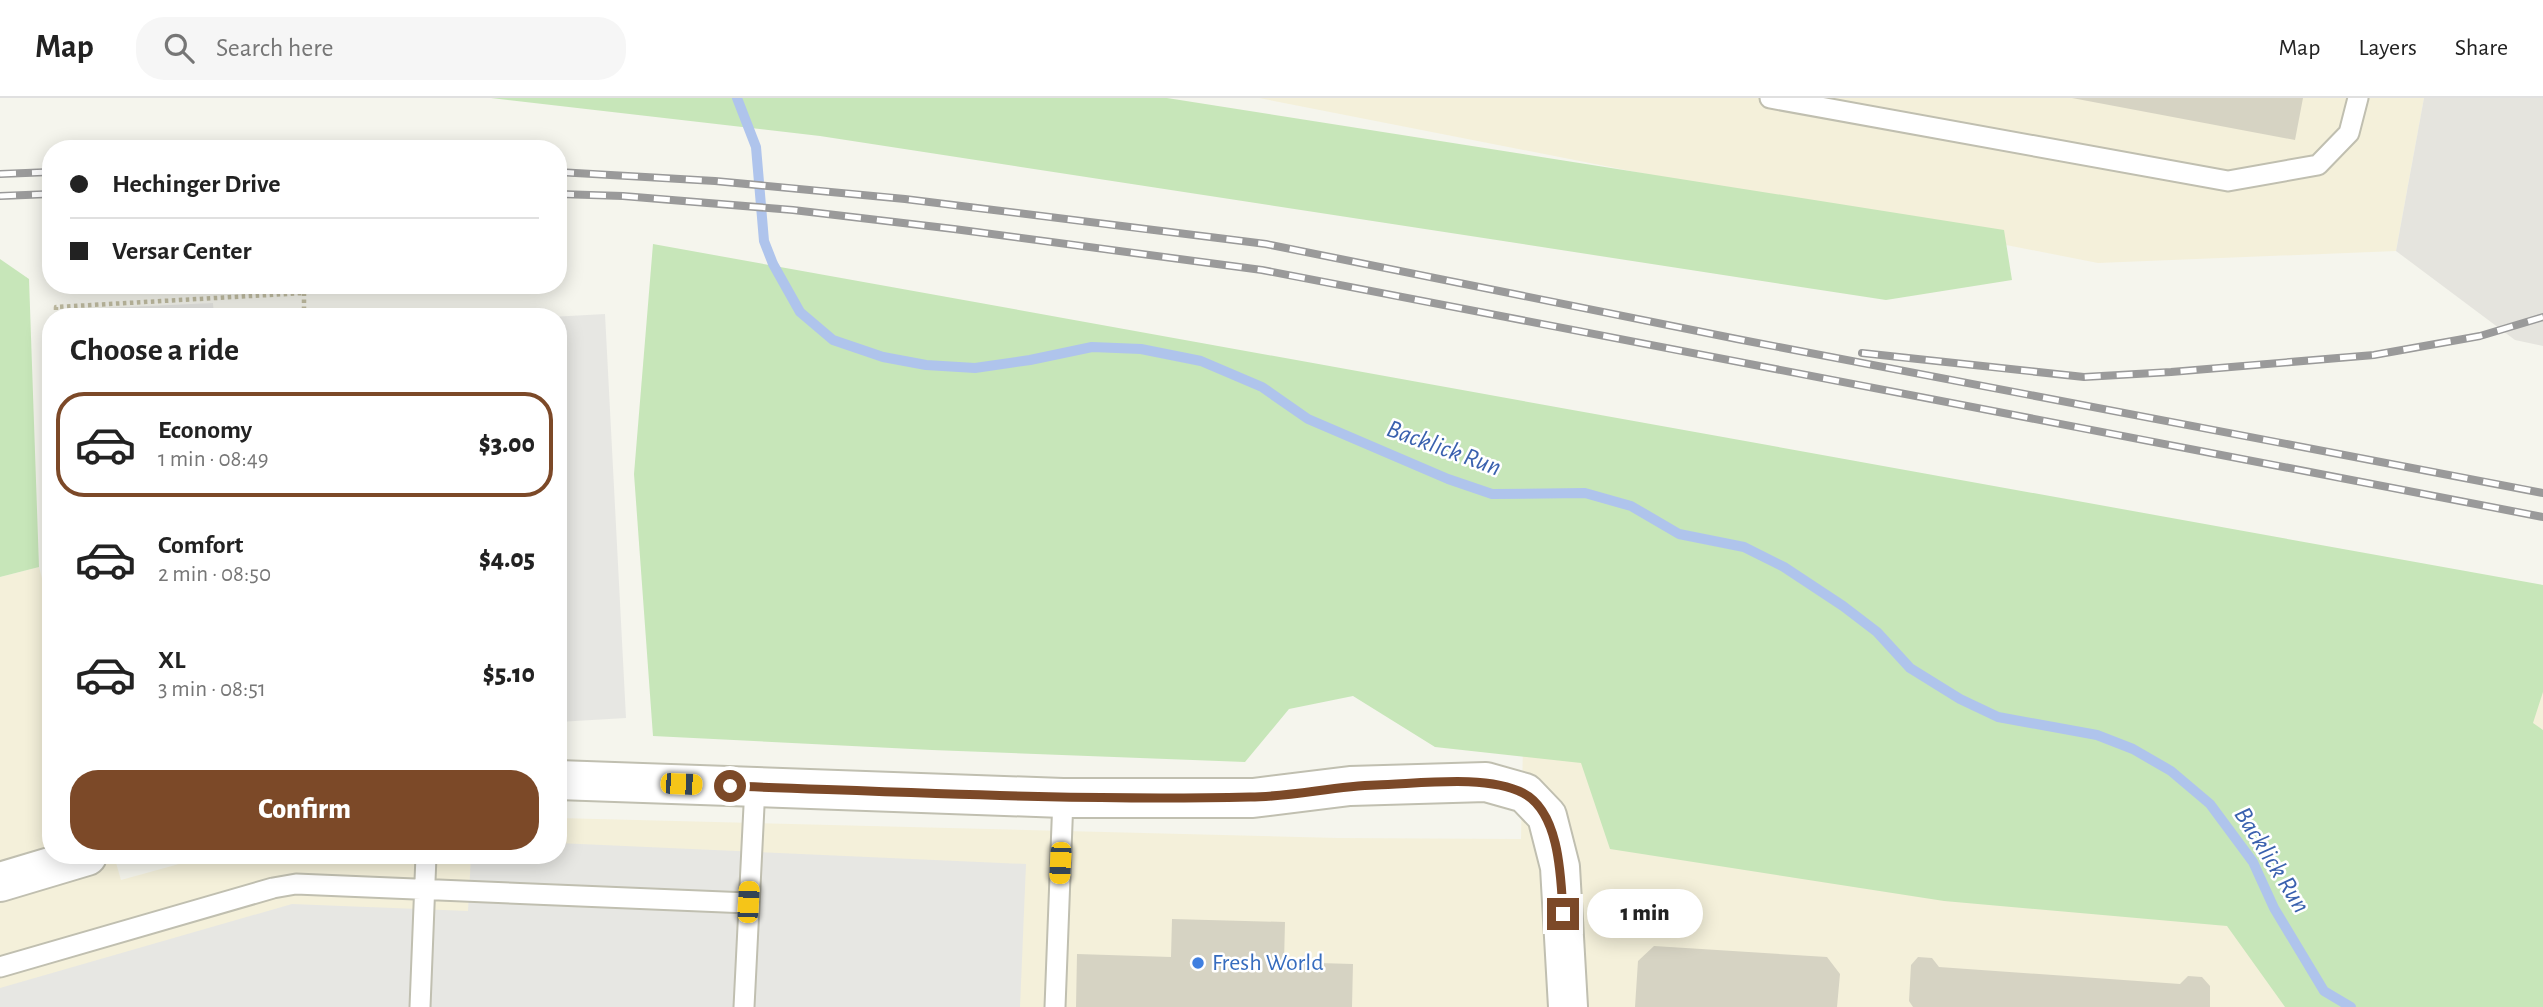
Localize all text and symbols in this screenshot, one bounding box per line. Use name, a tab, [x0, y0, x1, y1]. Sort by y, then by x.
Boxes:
search box	[136, 17, 626, 80]
icon: search	[160, 29, 198, 67]
text: Map	[35, 31, 94, 64]
text: Search here	[216, 35, 334, 61]
text: Map	[2278, 36, 2320, 60]
text: Layers	[2358, 36, 2417, 60]
text: Share	[2455, 36, 2508, 60]
text: Hechinger Drive	[112, 171, 281, 197]
text: Versar Center	[112, 238, 252, 264]
text: Choose a ride	[70, 334, 239, 366]
icon: car	[74, 413, 137, 476]
water label: Backlick Run	[1383, 415, 1505, 481]
text: Economy	[158, 417, 252, 443]
text: $3.00	[479, 431, 535, 457]
text: 1 min · 08:49	[158, 448, 269, 471]
icon: car	[74, 528, 137, 591]
text: Comfort	[158, 532, 243, 558]
text: $4.05	[479, 546, 535, 572]
text: 2 min · 08:50	[158, 563, 271, 586]
icon: car	[74, 643, 137, 706]
text: XL	[158, 647, 185, 673]
text: $5.10	[483, 661, 535, 687]
text: 3 min · 08:51	[158, 678, 266, 701]
button: Confirm	[70, 770, 539, 850]
route start	[714, 770, 746, 802]
car	[660, 773, 703, 795]
water label: Backlick Run	[2229, 802, 2315, 918]
car	[1049, 841, 1072, 885]
car	[737, 880, 760, 924]
callout: 1 min	[1588, 890, 1703, 938]
route end	[1547, 898, 1579, 930]
text: 1 min	[1621, 902, 1669, 925]
place label: Fresh World	[1212, 951, 1324, 975]
marker: Fresh World	[1190, 955, 1206, 971]

